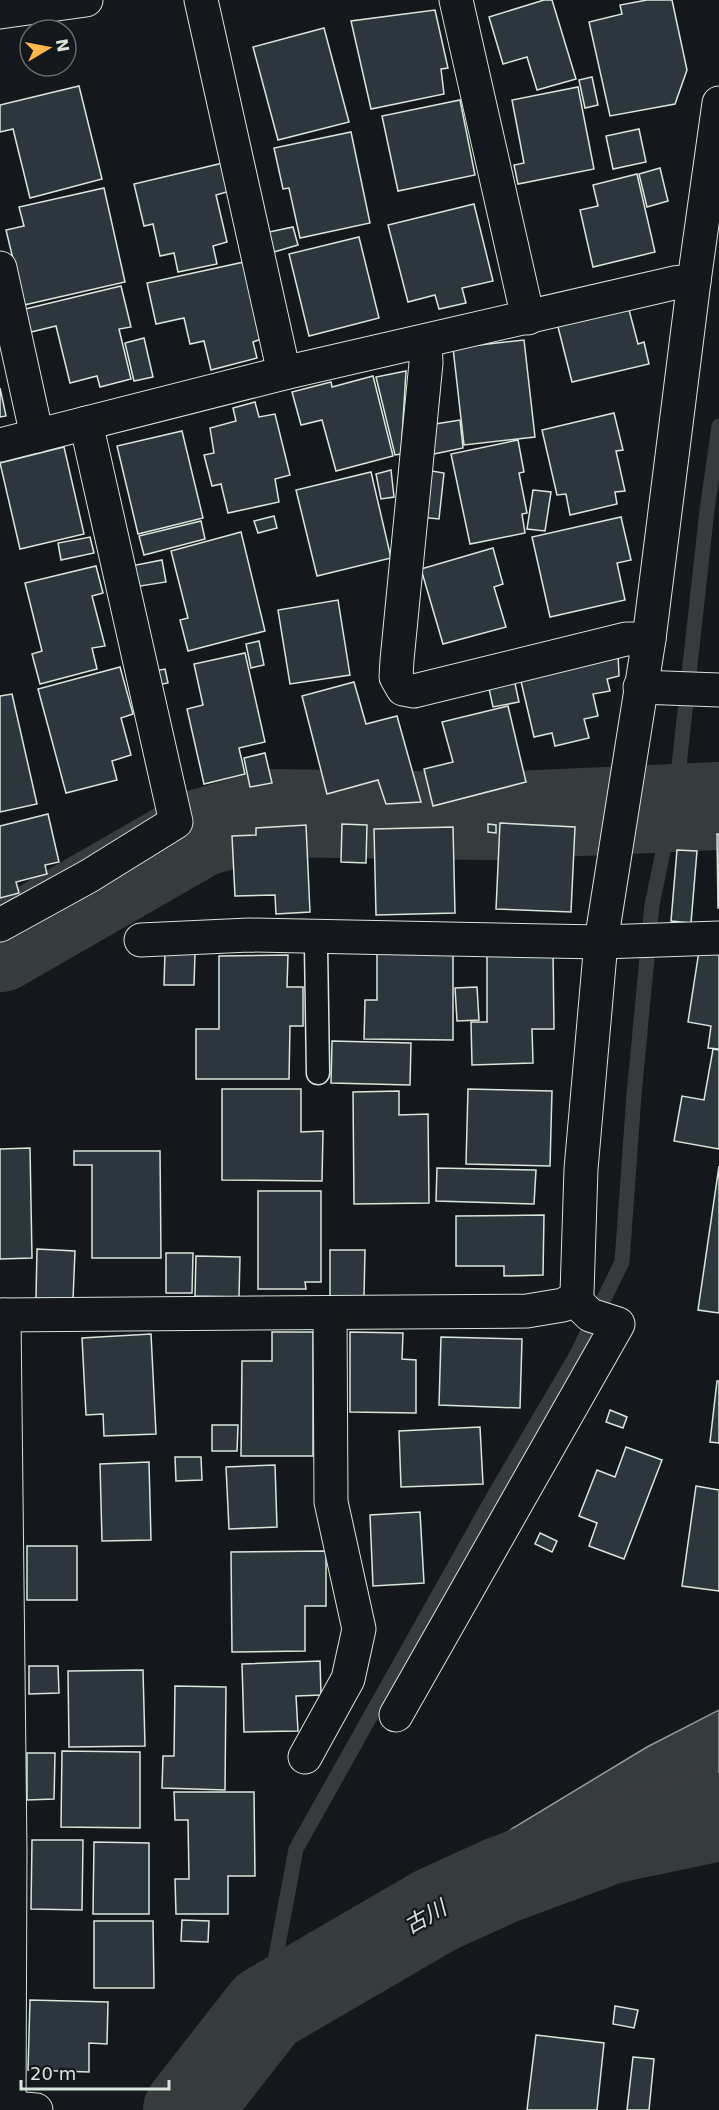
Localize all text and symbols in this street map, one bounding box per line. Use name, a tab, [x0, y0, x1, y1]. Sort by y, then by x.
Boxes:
north arrow	[18, 18, 78, 78]
text: N	[52, 37, 73, 54]
water label: 古川	[400, 1894, 452, 1939]
scale bar	[21, 2053, 170, 2091]
text: 20 m	[30, 2063, 76, 2084]

